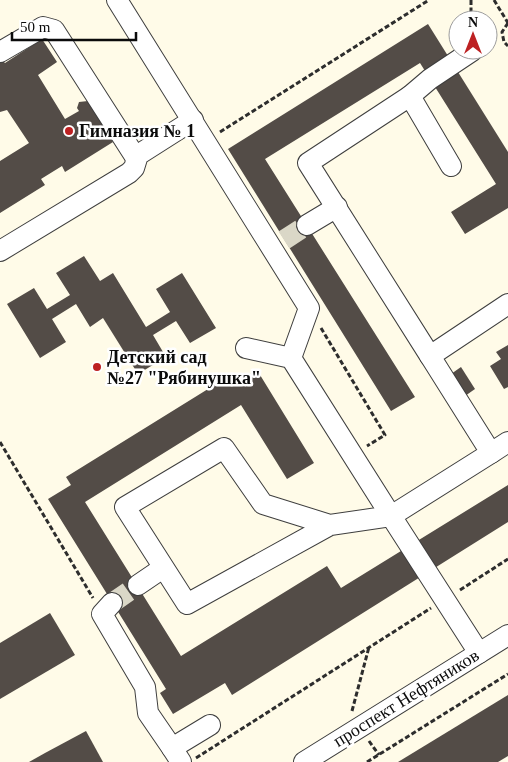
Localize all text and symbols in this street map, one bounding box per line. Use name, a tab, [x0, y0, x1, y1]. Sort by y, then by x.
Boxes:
scale bar	[12, 10, 136, 42]
north arrow	[448, 10, 498, 60]
text: N	[468, 15, 478, 30]
text: 50 m	[20, 19, 51, 35]
place label: Гимназия № 1	[79, 121, 195, 141]
marker: Гимназия № 1	[63, 125, 75, 137]
place label: Детский сад №27 "Рябинушка"	[107, 347, 261, 388]
marker: Детский сад №27 "Рябинушка"	[91, 361, 103, 373]
street label: проспект Нефтяников	[329, 645, 483, 751]

